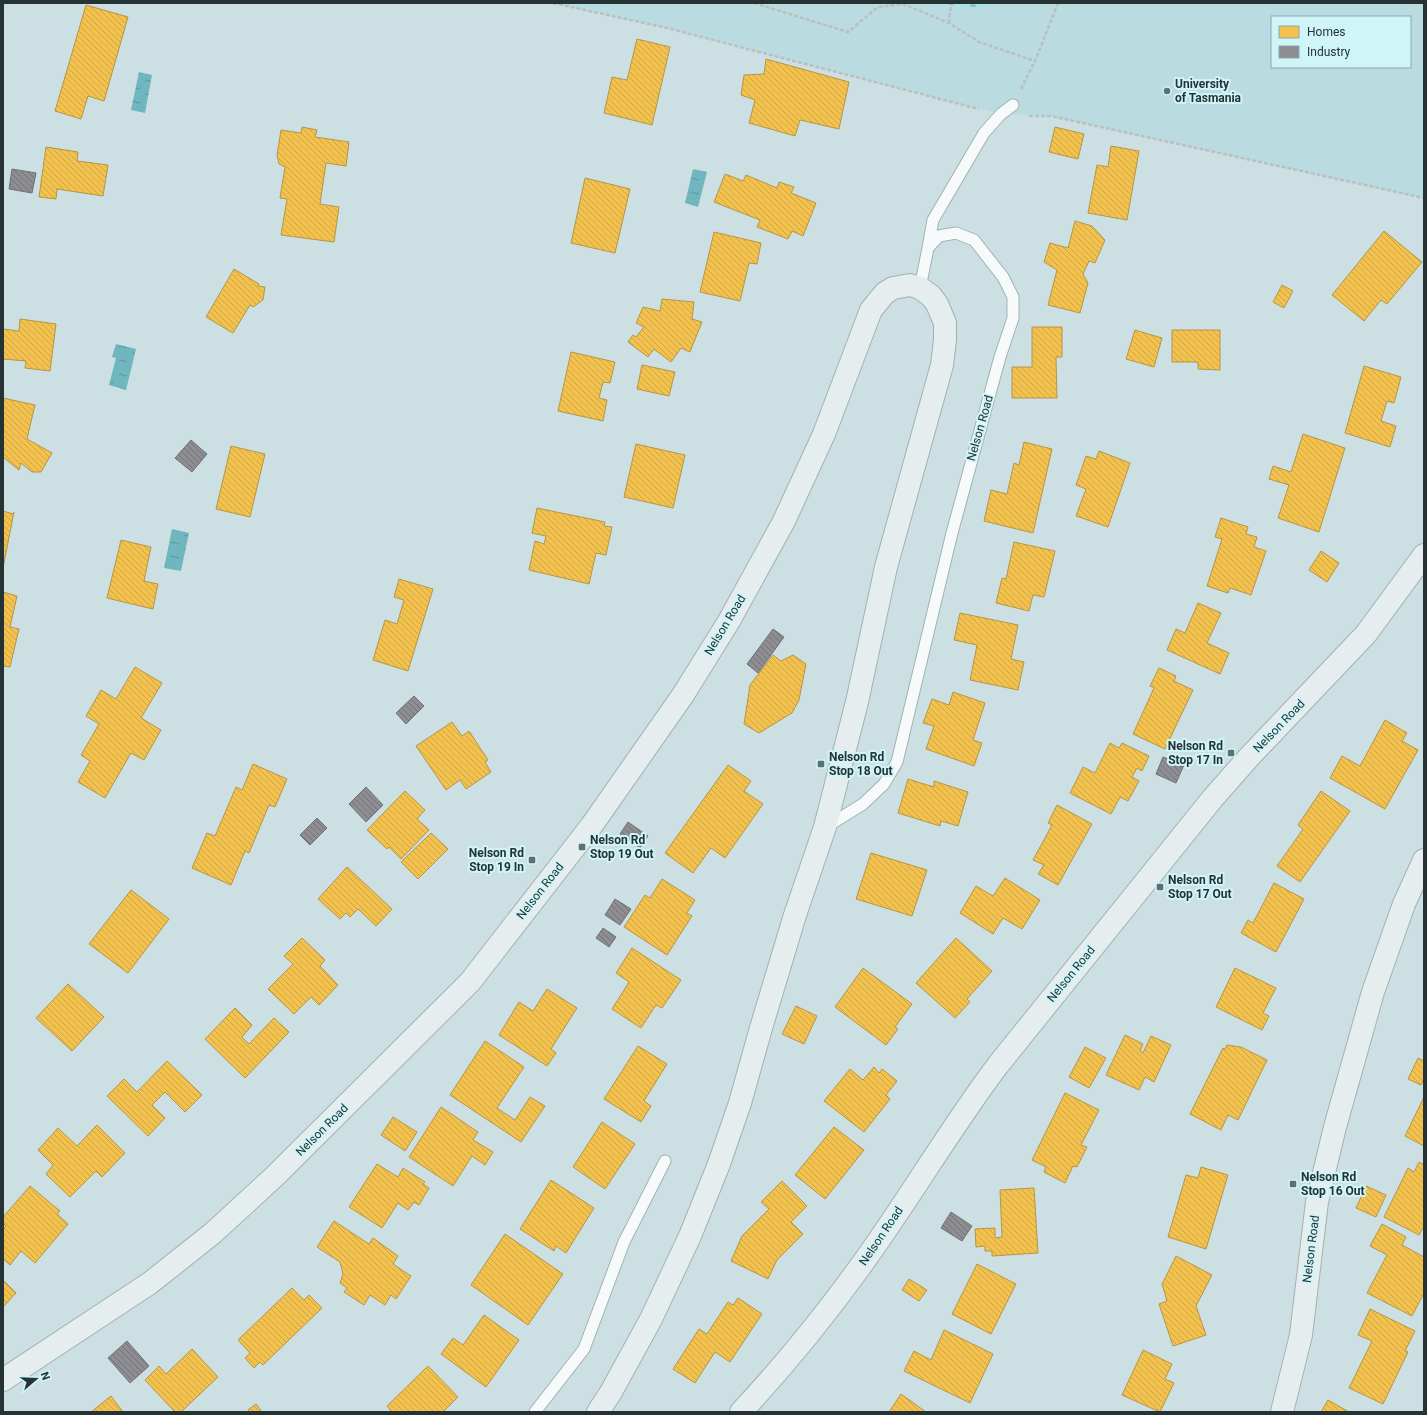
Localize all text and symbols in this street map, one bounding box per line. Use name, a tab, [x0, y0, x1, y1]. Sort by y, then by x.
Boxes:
legend	[1271, 16, 1411, 68]
text: Homes	[1307, 25, 1345, 39]
text: Industry	[1307, 45, 1351, 59]
place label: University of Tasmania	[1175, 77, 1242, 105]
marker: University of Tasmania	[1162, 86, 1172, 96]
street label: Nelson Road	[964, 393, 996, 463]
street label: Nelson Road	[701, 592, 749, 658]
street label: Nelson Road	[1250, 697, 1308, 755]
place label: Nelson Rd Stop 17 In	[1168, 739, 1223, 767]
marker: Nelson Rd Stop 17 In	[1226, 748, 1236, 758]
place label: Nelson Rd Stop 18 Out	[829, 750, 893, 778]
marker: Nelson Rd Stop 18 Out	[816, 759, 826, 769]
place label: Nelson Rd Stop 19 Out	[590, 833, 654, 861]
marker: Nelson Rd Stop 19 Out	[577, 842, 587, 852]
place label: Nelson Rd Stop 19 In	[469, 846, 524, 874]
marker: Nelson Rd Stop 19 In	[527, 855, 537, 865]
street label: Nelson Road	[514, 860, 566, 922]
place label: Nelson Rd Stop 17 Out	[1168, 873, 1232, 901]
marker: Nelson Rd Stop 17 Out	[1155, 882, 1165, 892]
street label: Nelson Road	[1044, 943, 1098, 1005]
street label: Nelson Road	[293, 1101, 351, 1159]
place label: Nelson Rd Stop 16 Out	[1301, 1170, 1365, 1198]
marker: Nelson Rd Stop 16 Out	[1288, 1179, 1298, 1189]
street label: Nelson Road	[856, 1204, 906, 1268]
street label: Nelson Road	[1300, 1214, 1322, 1284]
north arrow	[16, 1359, 56, 1399]
text: N	[38, 1370, 52, 1382]

